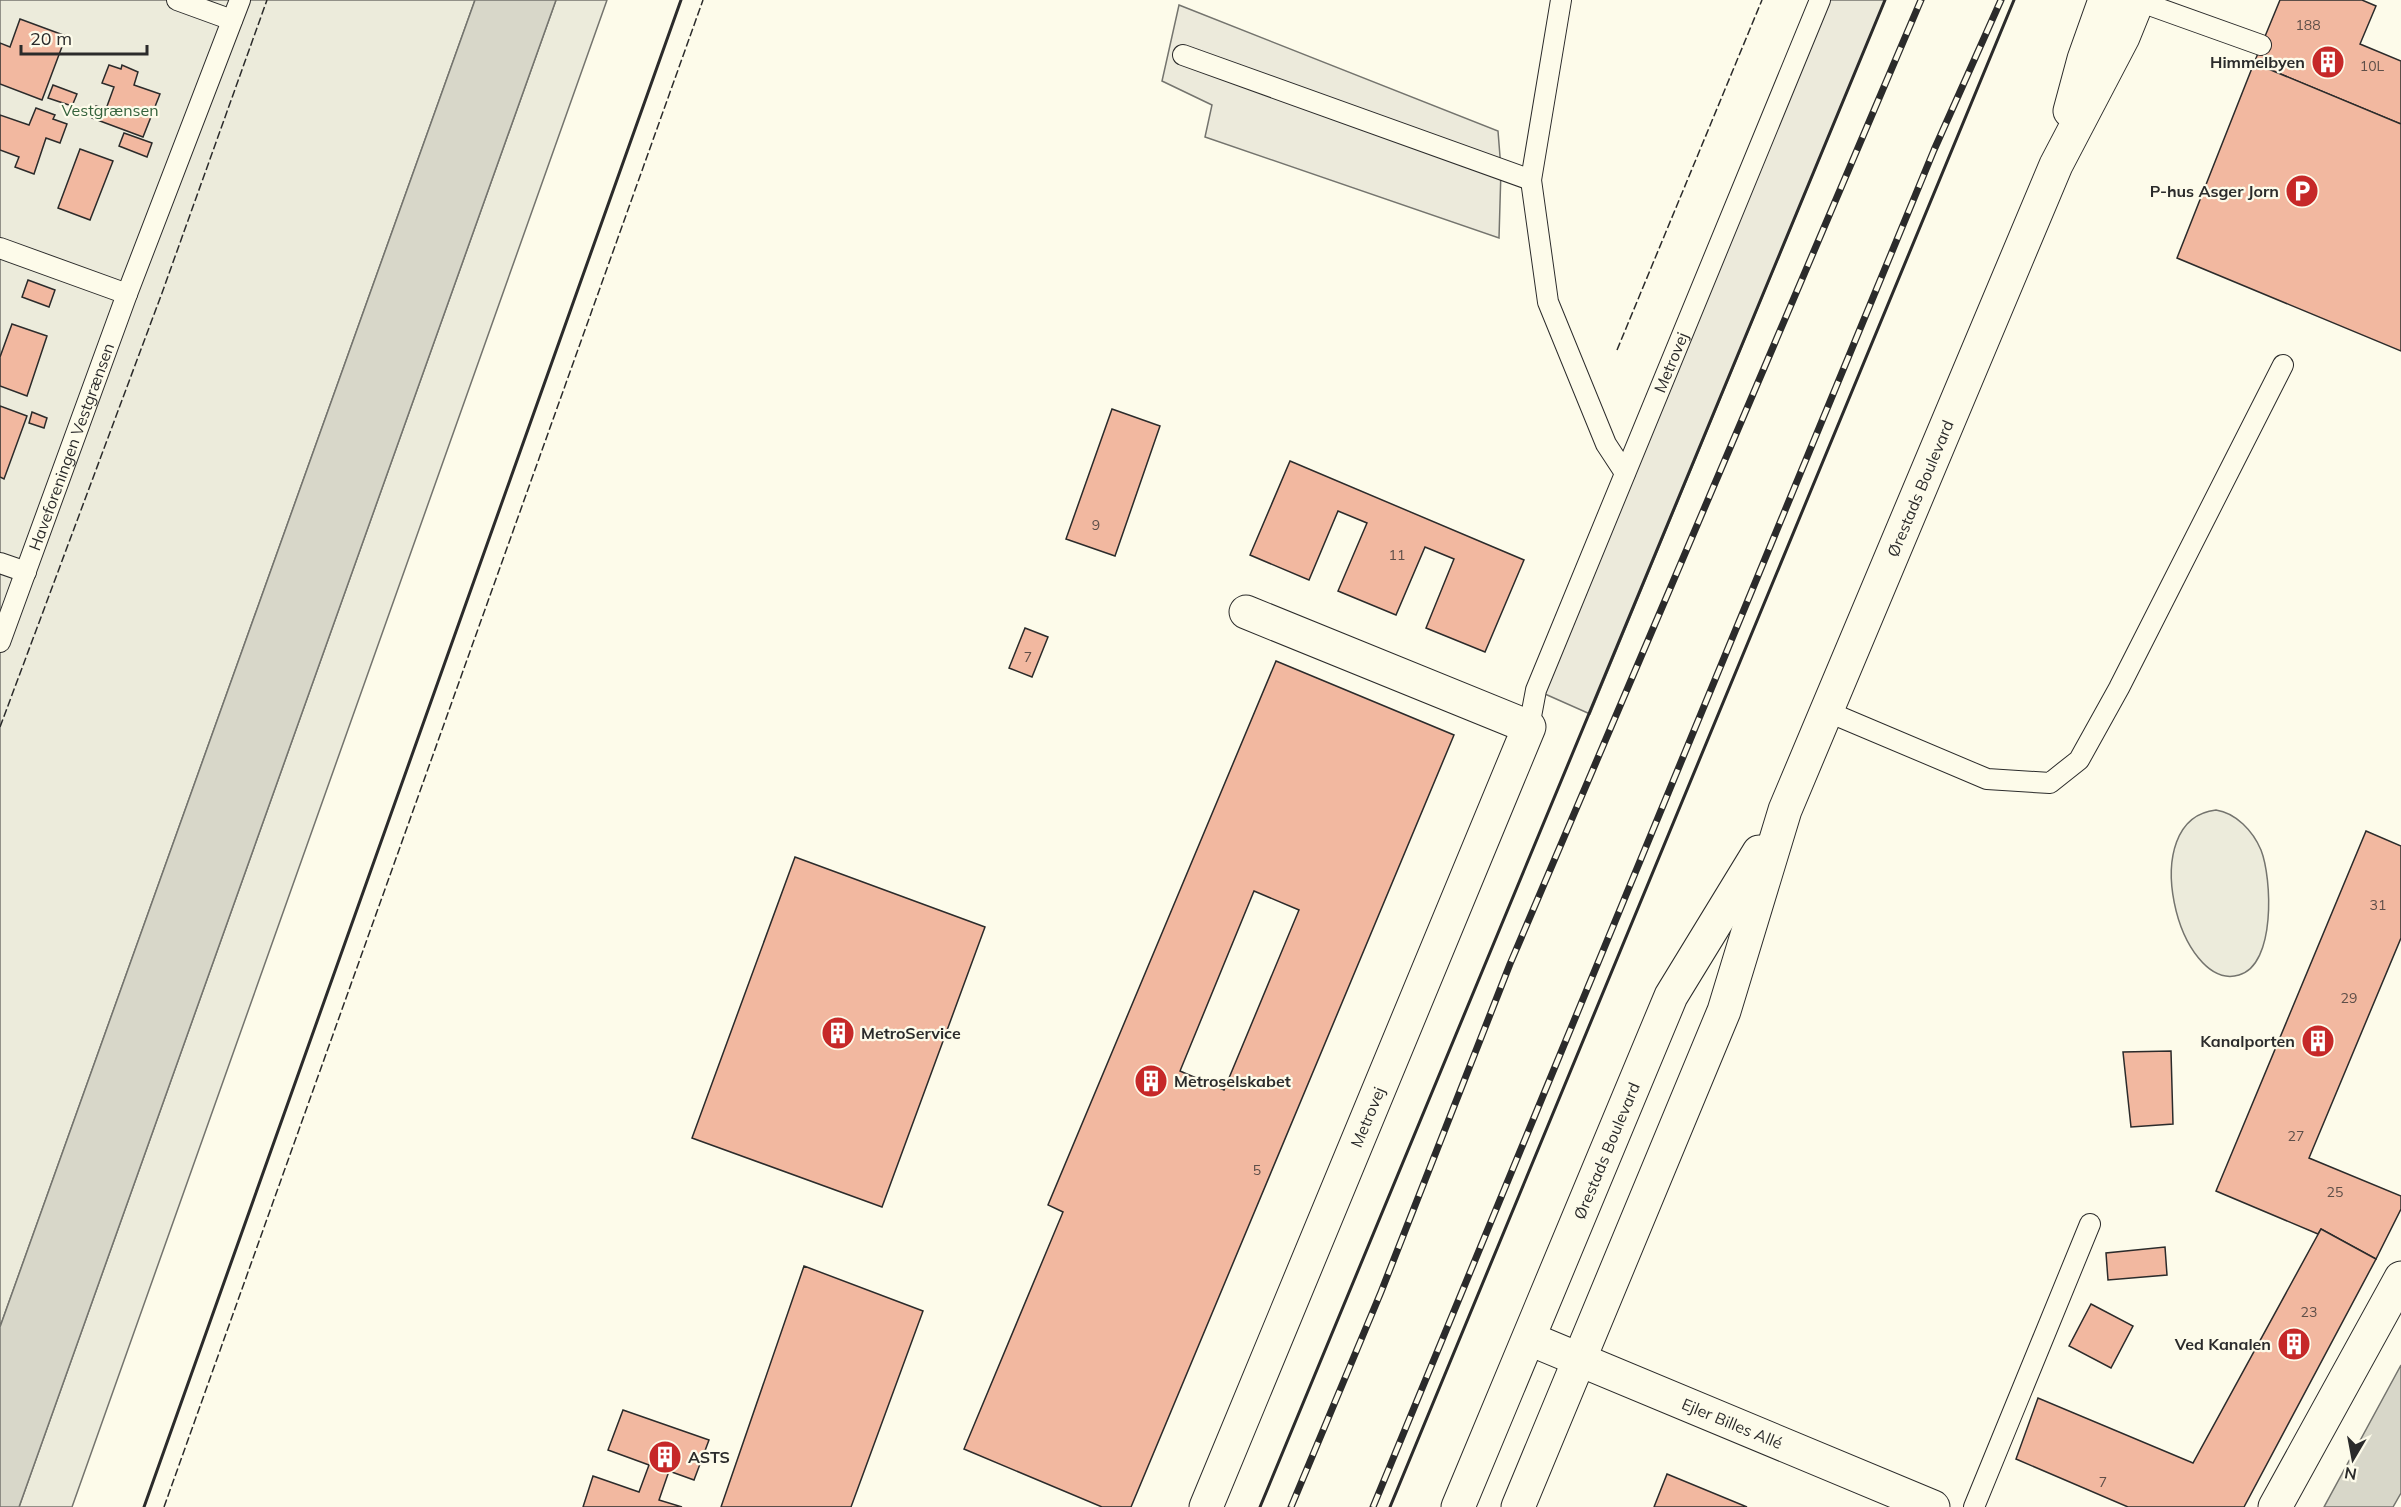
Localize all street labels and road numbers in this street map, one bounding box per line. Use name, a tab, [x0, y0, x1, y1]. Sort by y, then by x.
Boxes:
street label: Metrovej	[1649, 329, 1692, 396]
street label: Haveforeningen Vestgrænsen	[24, 340, 118, 553]
street label: Ørestads Boulevard	[1883, 417, 1958, 560]
street label: Ørestads Boulevard	[1569, 1079, 1644, 1222]
street label: Metrovej	[1346, 1084, 1389, 1150]
street label: Ejler Billes Allé	[1679, 1393, 1785, 1453]

